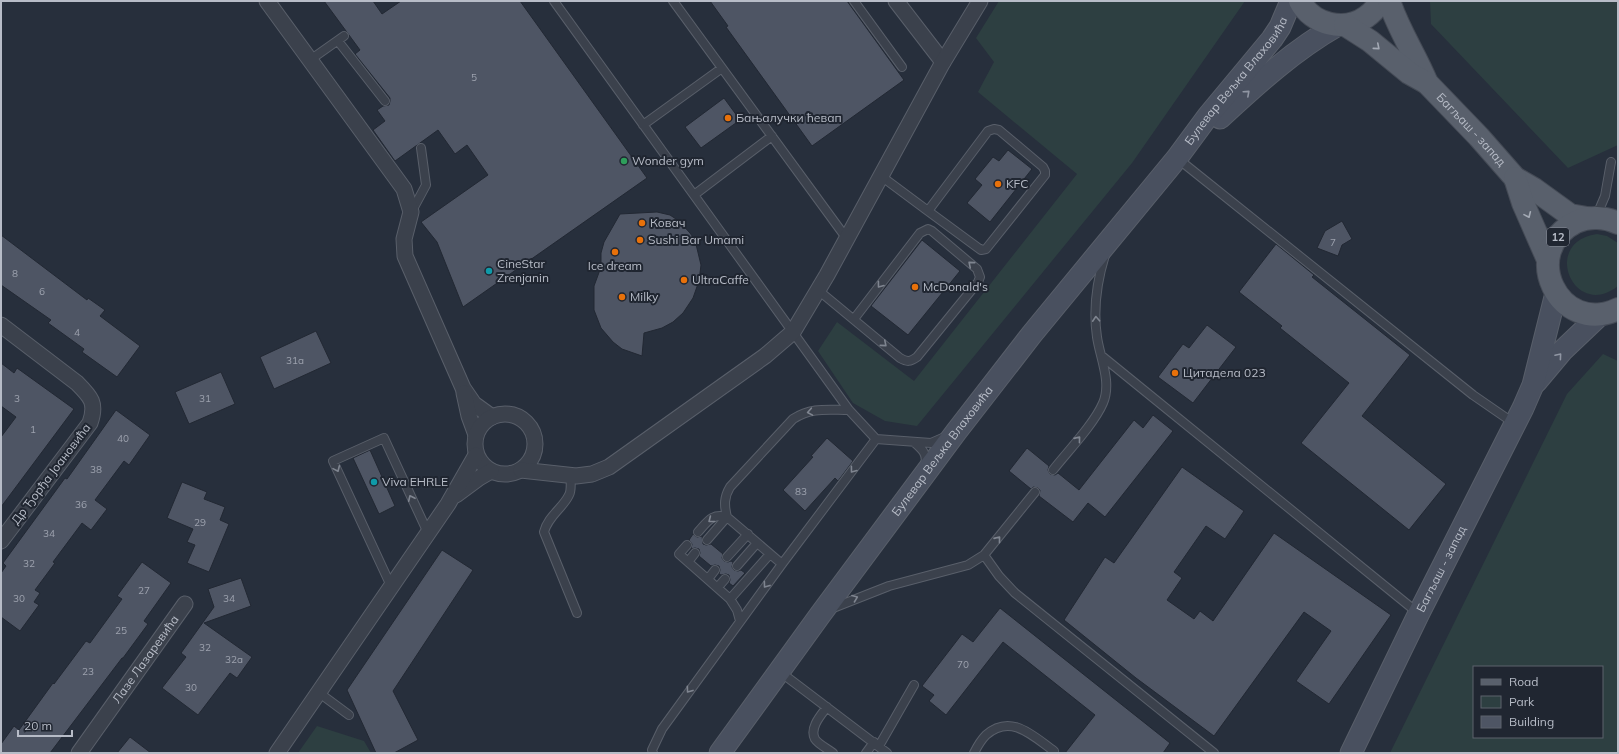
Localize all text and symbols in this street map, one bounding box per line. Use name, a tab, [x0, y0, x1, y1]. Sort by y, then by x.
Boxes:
street label: Булевар Вељка Влаховића	[1181, 14, 1290, 148]
one-way arrow	[1372, 42, 1380, 50]
house number: 5	[471, 71, 477, 84]
one-way arrow	[1242, 90, 1250, 98]
street label: Багљаш - запад	[1434, 90, 1509, 169]
place label: Бањалучки ћевап	[736, 110, 842, 125]
marker: Бањалучки ћевап	[723, 113, 733, 123]
place label: Wonder gym	[632, 153, 704, 168]
marker: Wonder gym	[619, 156, 629, 166]
place label: KFC	[1006, 176, 1028, 191]
marker: KFC	[993, 179, 1003, 189]
one-way arrow	[1523, 211, 1531, 219]
place label: Ковач	[650, 215, 686, 230]
marker: Ковач	[637, 218, 647, 228]
road number: 12	[1547, 228, 1569, 246]
place label: Sushi Bar Umami	[648, 232, 744, 247]
marker: Sushi Bar Umami	[635, 235, 645, 245]
house number: 7	[1330, 236, 1336, 249]
marker: Ice dream	[610, 247, 620, 257]
place label: CineStar Zrenjanin	[497, 256, 549, 285]
place label: Ice dream	[588, 258, 642, 273]
one-way arrow	[968, 261, 976, 268]
marker: CineStar Zrenjanin	[484, 266, 494, 276]
house number: 8	[12, 267, 18, 280]
place label: UltraCaffe	[692, 272, 749, 287]
marker: UltraCaffe	[679, 275, 689, 285]
place label: McDonald's	[923, 279, 988, 294]
one-way arrow	[878, 281, 885, 288]
marker: McDonald's	[910, 282, 920, 292]
house number: 6	[39, 285, 45, 298]
place label: Milky	[630, 289, 659, 304]
marker: Milky	[617, 292, 627, 302]
one-way arrow	[1092, 316, 1101, 322]
house number: 4	[74, 326, 80, 339]
one-way arrow	[880, 340, 887, 347]
one-way arrow	[1554, 353, 1561, 360]
house number: 31a	[286, 354, 304, 367]
place label: Цитадела 023	[1183, 365, 1266, 380]
marker: Цитадела 023	[1170, 368, 1180, 378]
street label: Булевар Вељка Влаховића	[888, 383, 996, 519]
house number: 3	[14, 392, 20, 405]
house number: 31	[199, 392, 211, 405]
one-way arrow	[807, 407, 813, 416]
street label: Др Ђорђа Јоановића	[8, 420, 94, 527]
house number: 1	[30, 423, 36, 436]
house number: 40	[117, 432, 129, 445]
one-way arrow	[1073, 437, 1080, 444]
house number: 38	[90, 463, 102, 476]
one-way arrow	[332, 464, 340, 472]
one-way arrow	[850, 466, 857, 473]
place label: Viva EHRLE	[382, 474, 448, 489]
marker: Viva EHRLE	[369, 477, 379, 487]
house number: 83	[795, 485, 807, 498]
one-way arrow	[408, 494, 416, 502]
house number: 36	[75, 498, 87, 511]
one-way arrow	[709, 515, 716, 522]
house number: 29	[194, 516, 206, 529]
street label: Багљаш - запад	[1413, 523, 1469, 615]
house number: 34	[43, 527, 55, 540]
one-way arrow	[993, 537, 1000, 544]
house number: 32	[23, 557, 35, 570]
one-way arrow	[764, 581, 771, 588]
house number: 27	[138, 584, 150, 597]
house number: 30	[13, 592, 25, 605]
house number: 34	[223, 592, 235, 605]
one-way arrow	[851, 594, 858, 602]
street label: Лазе Лазаревића	[109, 612, 182, 706]
house number: 25	[115, 624, 127, 637]
house number: 32	[199, 641, 211, 654]
house number: 32a	[225, 653, 243, 666]
house number: 70	[957, 658, 969, 671]
house number: 23	[82, 665, 94, 678]
legend	[1473, 666, 1603, 738]
text: Road	[1509, 674, 1538, 689]
house number: 30	[185, 681, 197, 694]
one-way arrow	[687, 686, 694, 693]
text: Park	[1509, 694, 1535, 709]
scale bar	[18, 712, 72, 738]
text: Building	[1509, 714, 1554, 729]
text: 20 m	[24, 718, 52, 733]

